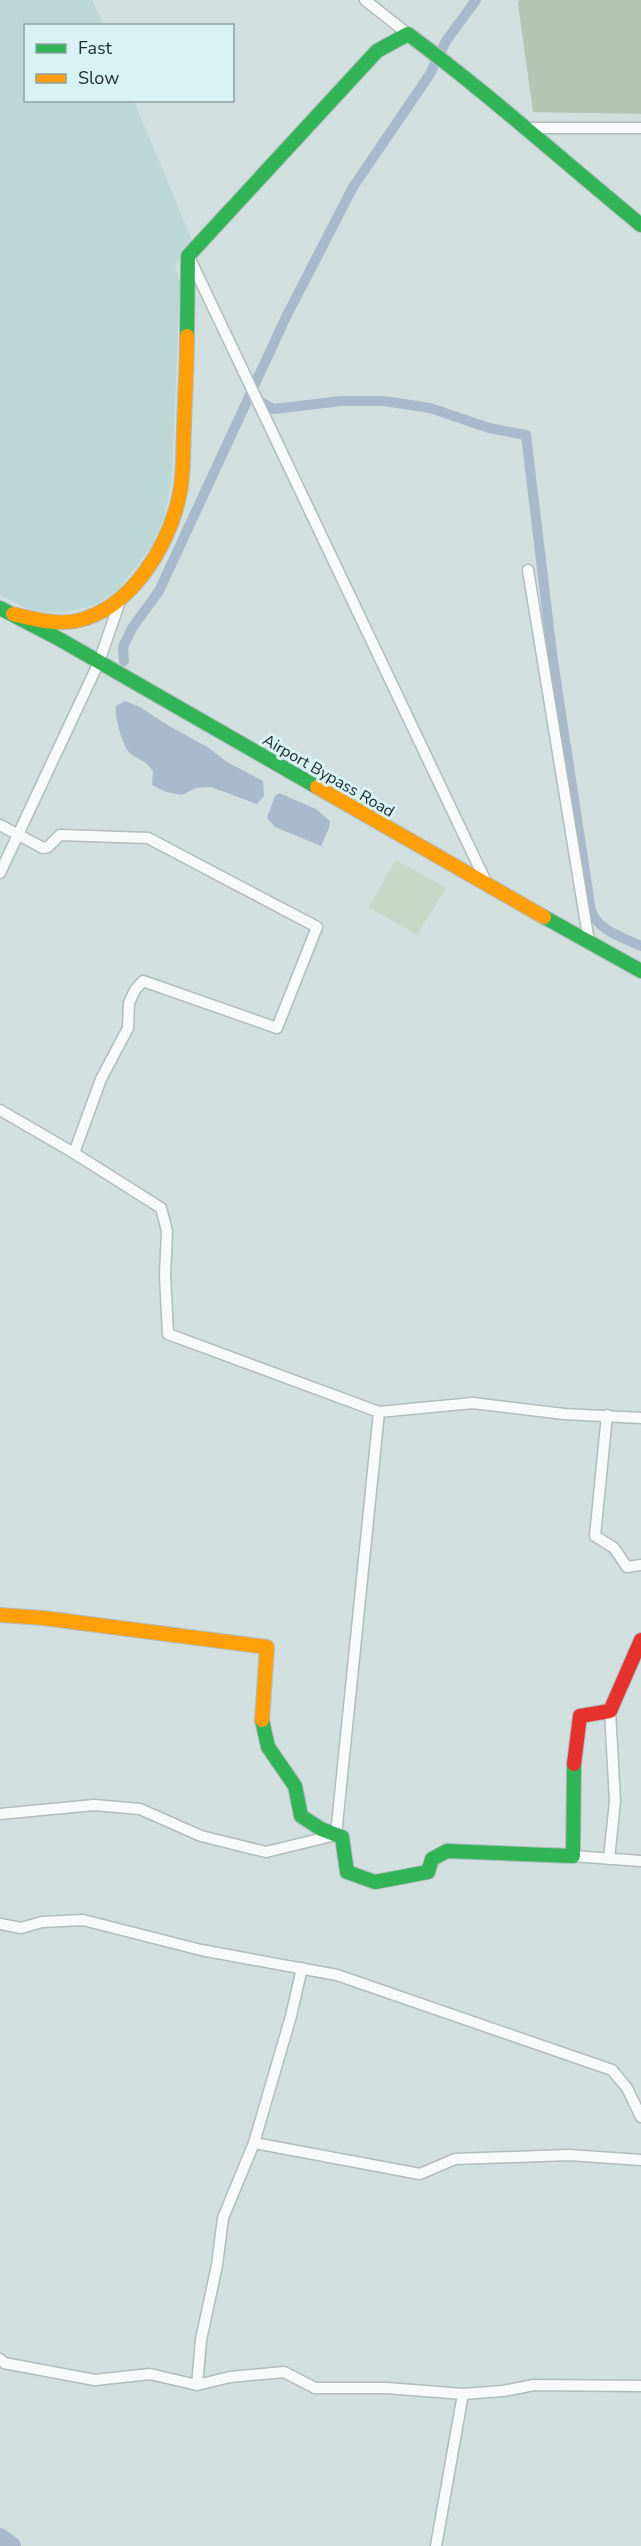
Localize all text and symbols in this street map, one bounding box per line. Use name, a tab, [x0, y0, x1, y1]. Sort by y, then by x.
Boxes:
legend	[24, 24, 234, 102]
text: Fast	[78, 36, 113, 60]
text: Slow	[78, 66, 119, 90]
street label: Airport Bypass Road	[259, 729, 398, 823]

